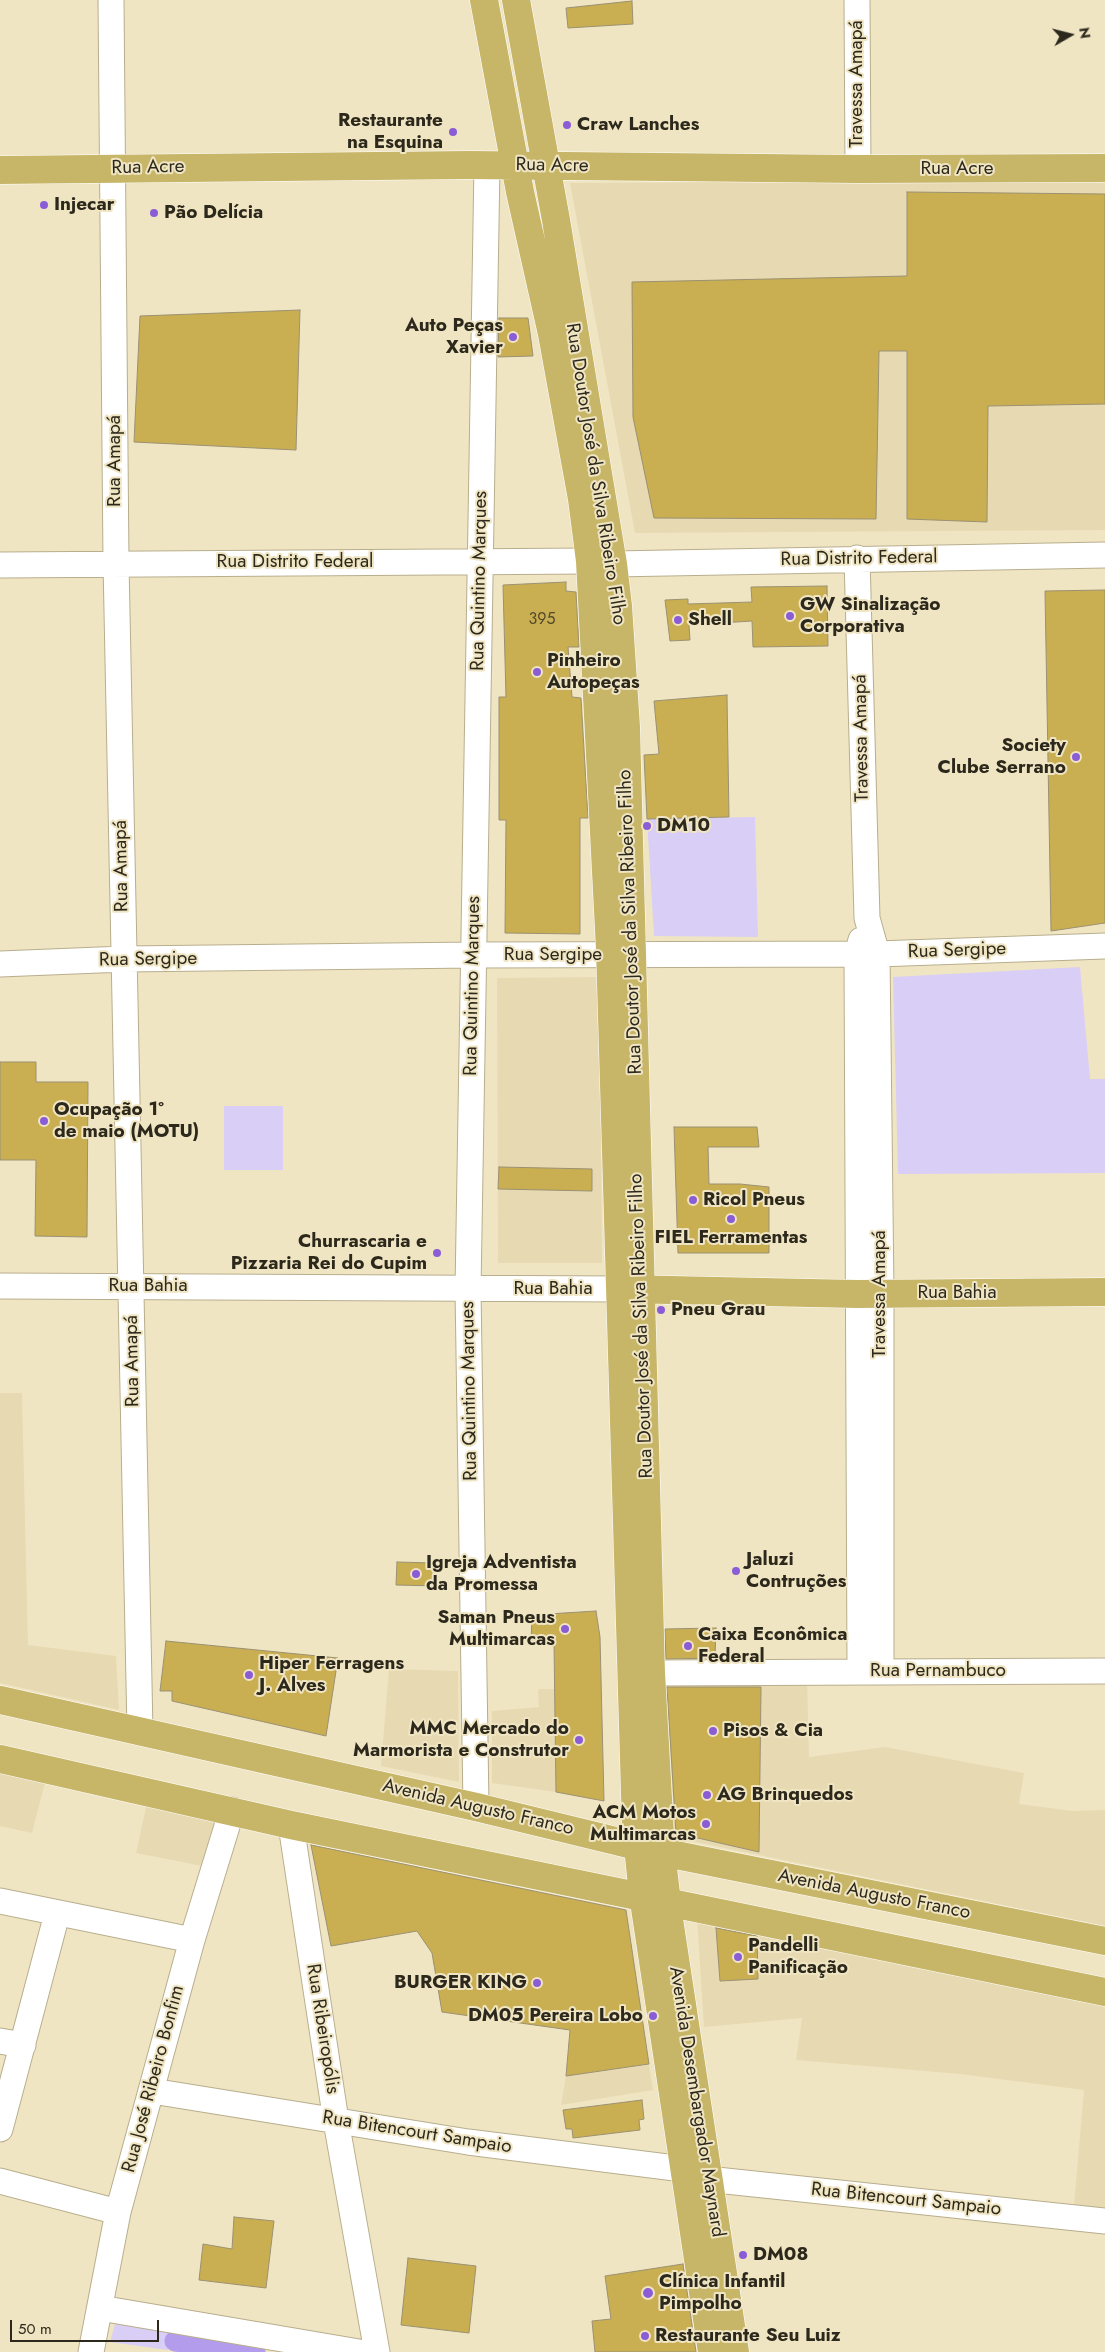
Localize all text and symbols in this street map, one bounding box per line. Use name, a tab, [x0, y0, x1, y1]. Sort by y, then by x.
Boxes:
north arrow	[1045, 10, 1095, 60]
street label: Travessa Amapá	[846, 20, 868, 148]
text: N	[1074, 26, 1096, 40]
place label: Restaurante na Esquina	[338, 110, 443, 154]
place label: Craw Lanches	[577, 114, 699, 136]
marker: Craw Lanches	[561, 119, 573, 131]
marker: Restaurante na Esquina	[447, 126, 459, 138]
street label: Rua Acre	[515, 154, 589, 178]
street label: Rua Acre	[111, 156, 185, 180]
street label: Rua Acre	[920, 158, 994, 180]
place label: Injecar	[54, 194, 114, 216]
marker: Injecar	[38, 199, 50, 211]
place label: Pão Delícia	[164, 202, 263, 224]
marker: Pão Delícia	[148, 207, 160, 219]
place label: Auto Peças Xavier	[405, 315, 503, 359]
street label: Rua Doutor José da Silva Ribeiro Filho	[560, 322, 630, 626]
marker: Auto Peças Xavier	[507, 331, 519, 343]
street label: Rua Amapá	[104, 415, 126, 507]
street label: Rua Quintino Marques	[467, 491, 493, 671]
street label: Rua Distrito Federal	[780, 546, 938, 572]
street label: Rua Distrito Federal	[217, 551, 373, 573]
place label: GW Sinalização Corporativa	[800, 594, 941, 638]
place label: Shell	[688, 609, 732, 631]
house number: 395	[529, 610, 555, 630]
marker: GW Sinalização Corporativa	[784, 610, 796, 622]
marker: Shell	[672, 614, 684, 626]
place label: Pinheiro Autopeças	[547, 650, 640, 694]
marker: Pinheiro Autopeças	[531, 666, 543, 678]
street label: Travessa Amapá	[849, 674, 875, 802]
place label: Society Clube Serrano	[938, 735, 1066, 779]
marker: Society Clube Serrano	[1070, 751, 1082, 763]
street label: Rua Doutor José da Silva Ribeiro Filho	[614, 769, 648, 1075]
place label: DM10	[657, 815, 710, 837]
street label: Rua Amapá	[110, 820, 134, 912]
marker: DM10	[641, 820, 653, 832]
street label: Rua Quintino Marques	[460, 896, 486, 1076]
street label: Rua Sergipe	[907, 938, 1007, 964]
street label: Rua Sergipe	[504, 944, 602, 966]
street label: Rua Sergipe	[99, 948, 197, 972]
place label: Ocupação 1º de maio (MOTU)	[54, 1099, 199, 1143]
marker: Ocupação 1º de maio (MOTU)	[38, 1115, 50, 1127]
street label: Rua Doutor José da Silva Ribeiro Filho	[625, 1173, 659, 1479]
place label: Ricol Pneus	[703, 1189, 805, 1211]
marker: Ricol Pneus	[687, 1194, 699, 1206]
marker: FIEL Ferramentas	[725, 1213, 737, 1225]
place label: FIEL Ferramentas	[655, 1227, 807, 1249]
street label: Travessa Amapá	[869, 1230, 891, 1358]
place label: Churrascaria e Pizzaria Rei do Cupim	[231, 1231, 427, 1275]
marker: Churrascaria e Pizzaria Rei do Cupim	[431, 1247, 443, 1259]
street label: Rua Bahia	[108, 1275, 188, 1297]
street label: Rua Bahia	[513, 1278, 593, 1300]
street label: Rua Bahia	[917, 1282, 997, 1304]
place label: Pneu Grau	[671, 1299, 765, 1321]
street label: Rua Quintino Marques	[457, 1301, 483, 1481]
marker: Pneu Grau	[655, 1304, 667, 1316]
street label: Rua Amapá	[121, 1315, 145, 1407]
place label: Jaluzi Contruções	[746, 1549, 846, 1593]
place label: Igreja Adventista da Promessa	[426, 1552, 577, 1596]
marker: Jaluzi Contruções	[730, 1565, 742, 1577]
marker: Igreja Adventista da Promessa	[410, 1568, 422, 1580]
place label: Saman Pneus Multimarcas	[438, 1607, 555, 1651]
marker: Saman Pneus Multimarcas	[559, 1623, 571, 1635]
place label: Caixa Econômica Federal	[698, 1624, 847, 1668]
marker: Caixa Econômica Federal	[682, 1640, 694, 1652]
place label: Hiper Ferragens J. Alves	[259, 1653, 404, 1697]
street label: Rua Pernambuco	[870, 1660, 1006, 1682]
marker: Hiper Ferragens J. Alves	[243, 1669, 255, 1681]
place label: MMC Mercado do Marmorista e Construtor	[353, 1718, 569, 1762]
place label: Pisos & Cia	[723, 1720, 823, 1742]
marker: Pisos & Cia	[707, 1725, 719, 1737]
marker: MMC Mercado do Marmorista e Construtor	[573, 1734, 585, 1746]
street label: Avenida Augusto Franco	[380, 1775, 576, 1841]
place label: AG Brinquedos	[717, 1784, 853, 1806]
marker: AG Brinquedos	[701, 1789, 713, 1801]
place label: ACM Motos Multimarcas	[590, 1802, 696, 1846]
marker: ACM Motos Multimarcas	[700, 1818, 712, 1830]
street label: Avenida Augusto Franco	[776, 1865, 972, 1925]
place label: Pandelli Panificação	[748, 1935, 848, 1979]
marker: Pandelli Panificação	[732, 1951, 744, 1963]
street label: Rua Ribeiropólis	[300, 1962, 344, 2096]
street label: Avenida Desembargador Maynard	[663, 1965, 729, 2239]
place label: BURGER KING	[394, 1972, 527, 1994]
marker: BURGER KING	[531, 1977, 543, 1989]
street label: Rua José Ribeiro Bonfim	[118, 1983, 190, 2175]
place label: DM05 Pereira Lobo	[468, 2005, 643, 2027]
marker: DM05 Pereira Lobo	[647, 2010, 659, 2022]
street label: Rua Bitencourt Sampaio	[321, 2107, 513, 2159]
street label: Rua Bitencourt Sampaio	[810, 2179, 1002, 2221]
place label: DM08	[753, 2244, 808, 2266]
marker: DM08	[737, 2249, 749, 2261]
place label: Clínica Infantil Pimpolho	[659, 2271, 785, 2315]
marker: Clínica Infantil Pimpolho	[641, 2286, 655, 2300]
scale bar	[12, 2310, 161, 2342]
text: 50 m	[18, 2318, 52, 2340]
place label: Restaurante Seu Luiz	[655, 2325, 841, 2347]
marker: Restaurante Seu Luiz	[639, 2330, 651, 2342]

